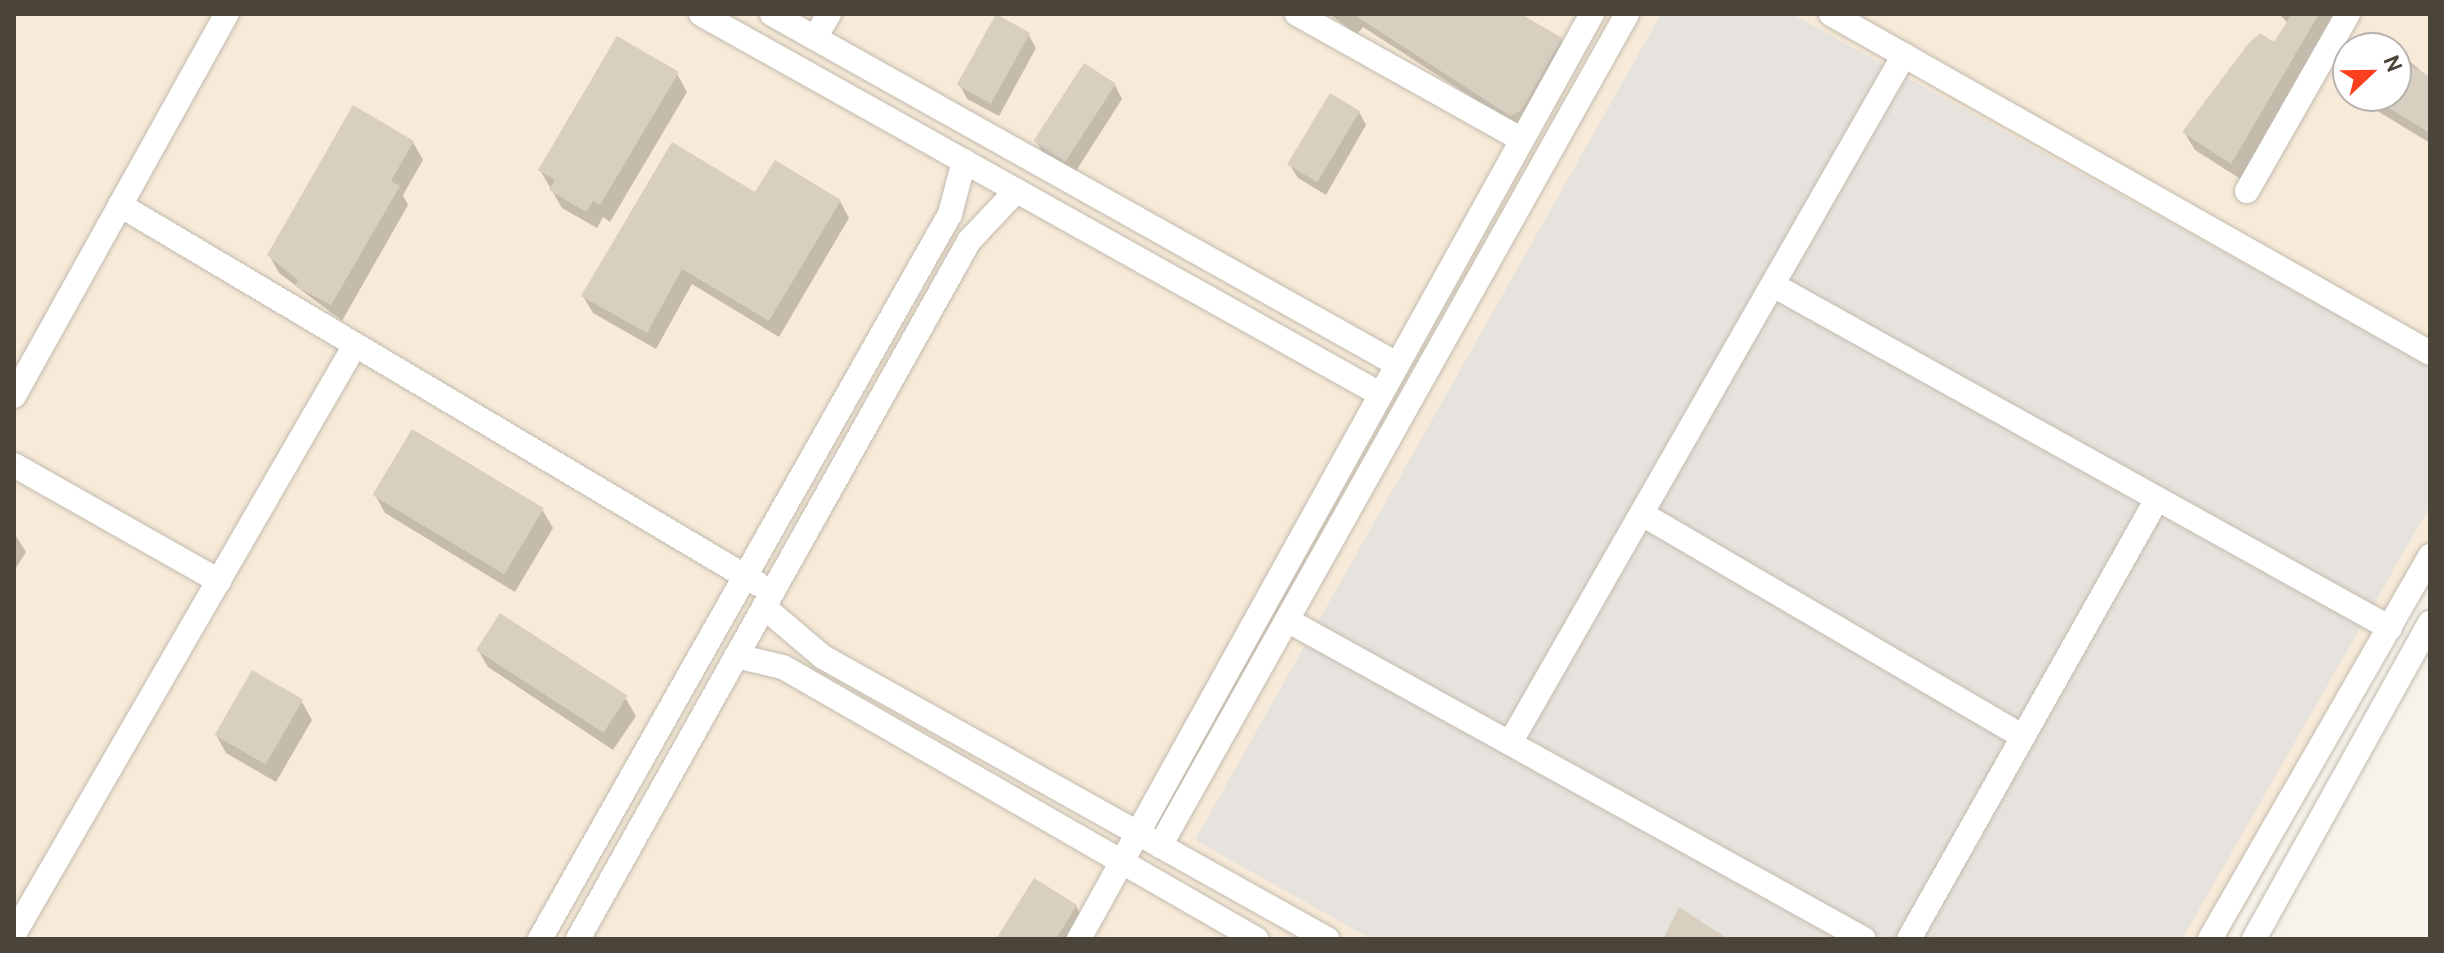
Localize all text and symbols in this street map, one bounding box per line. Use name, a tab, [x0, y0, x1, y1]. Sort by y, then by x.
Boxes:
north arrow	[2332, 32, 2412, 112]
text: N	[2377, 51, 2408, 76]

